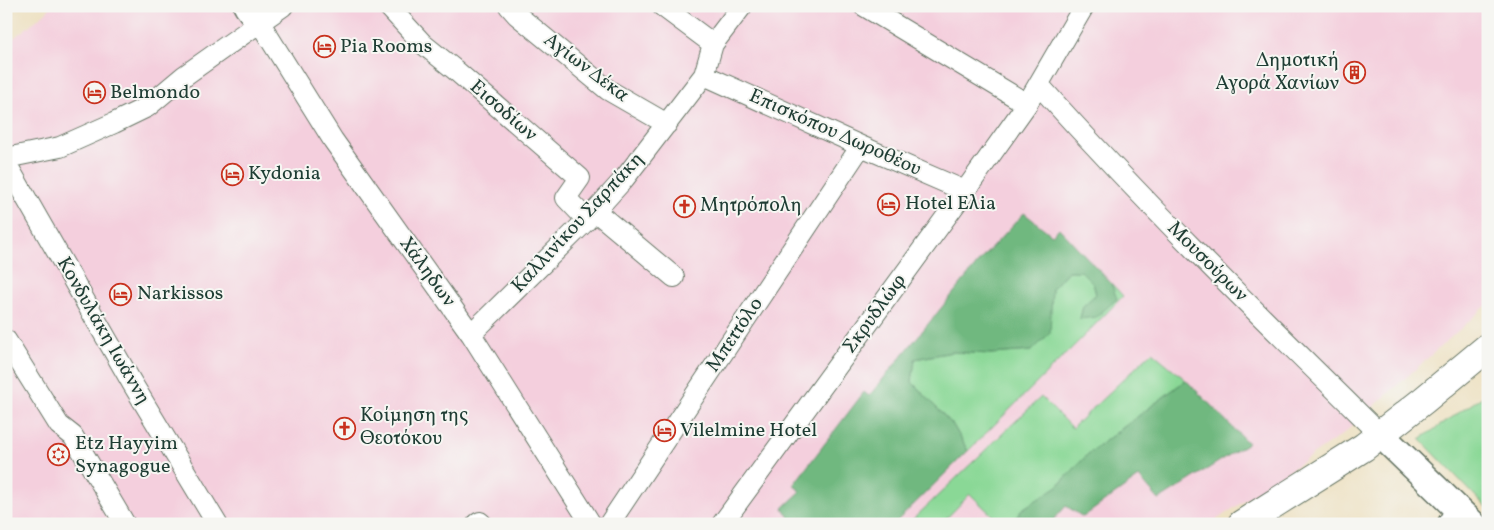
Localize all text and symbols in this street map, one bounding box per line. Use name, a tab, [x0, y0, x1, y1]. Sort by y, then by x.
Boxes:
street label: Αγίων Δέκα	[537, 27, 635, 109]
place label: Pia Rooms	[340, 33, 432, 61]
hotel icon: Pia Rooms	[312, 35, 336, 59]
place label: Δημοτική Αγορά Χανίων	[1215, 47, 1339, 98]
building icon: Δημοτική Αγορά Χανίων	[1343, 60, 1367, 84]
street label: Εισοδίων	[463, 74, 543, 149]
place label: Belmondo	[110, 79, 200, 107]
hotel icon: Belmondo	[82, 81, 106, 105]
street label: Επισκόπου Δωροθέου	[744, 82, 926, 184]
street label: Καλλινίκου Σαρπάκη	[505, 146, 651, 300]
place label: Kydonia	[248, 160, 321, 188]
hotel icon: Kydonia	[220, 162, 244, 186]
place label: Hotel Eλia	[905, 190, 996, 218]
place label: Μητρόπολη	[700, 192, 802, 220]
hotel icon: Hotel Eλia	[877, 192, 901, 216]
church icon: Μητρόπολη	[672, 194, 696, 218]
street label: Μουσούρων	[1160, 215, 1254, 309]
street label: Χάληδων	[392, 231, 462, 313]
street label: Κονδυλάκη Ιωάννη	[49, 252, 157, 410]
street label: Σκρυδλώφ	[836, 268, 914, 360]
place label: Narkissos	[137, 280, 223, 308]
hotel icon: Narkissos	[109, 282, 133, 306]
street label: Μπεττόλο	[700, 292, 770, 378]
place label: Κοίμηση της Θεοτόκου	[360, 402, 468, 453]
church icon: Κοίμηση της Θεοτόκου	[332, 416, 356, 440]
place label: Vilelmine Hotel	[680, 417, 817, 445]
hotel icon: Vilelmine Hotel	[652, 419, 676, 443]
place label: Etz Hayyim Synagogue	[75, 430, 178, 481]
synagogue icon: Etz Hayyim Synagogue	[47, 443, 71, 467]

